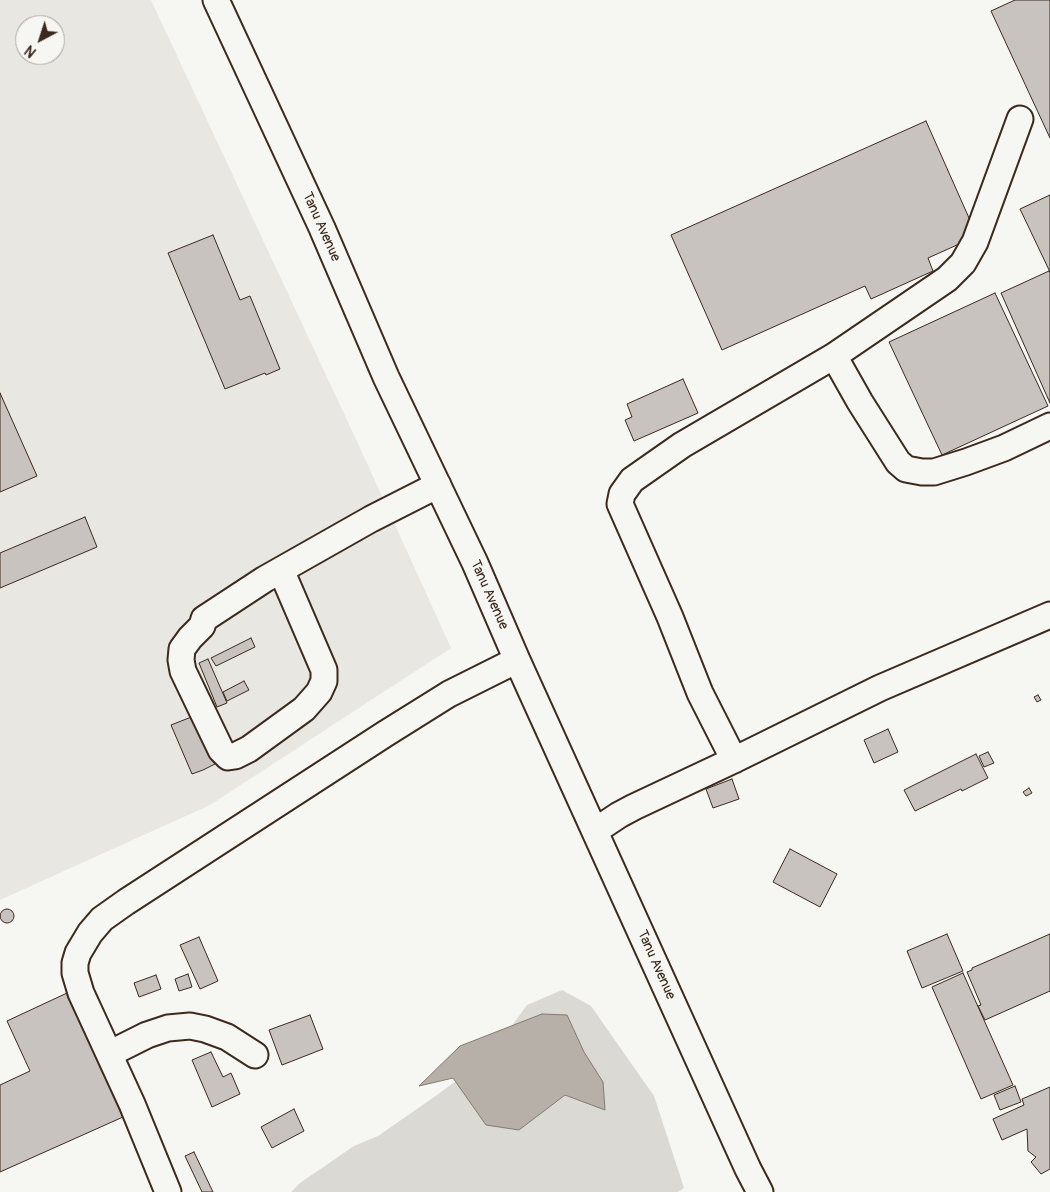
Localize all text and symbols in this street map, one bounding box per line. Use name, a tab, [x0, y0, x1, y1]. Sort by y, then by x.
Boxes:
north arrow	[15, 15, 65, 65]
text: N	[22, 42, 40, 61]
street label: Tanu Avenue	[298, 190, 344, 264]
street label: Tanu Avenue	[466, 558, 512, 632]
street label: Tanu Avenue	[633, 928, 679, 1002]

